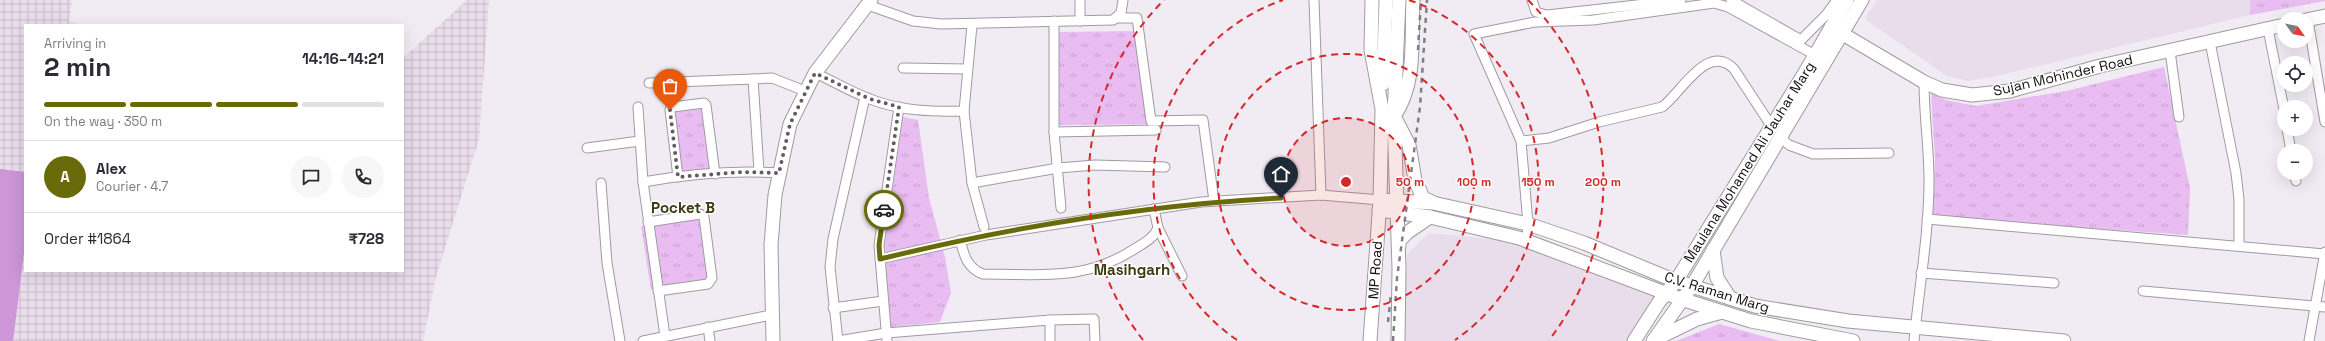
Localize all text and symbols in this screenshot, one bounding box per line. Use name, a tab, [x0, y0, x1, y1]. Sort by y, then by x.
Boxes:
north arrow	[2277, 12, 2313, 48]
map controls	[2277, 12, 2313, 180]
text: Arriving in	[44, 35, 106, 52]
text: 14:16–14:21	[302, 49, 384, 68]
text: 2 min	[44, 50, 111, 84]
street label: Sujan Mohinder Road	[1991, 50, 2135, 100]
button: locate	[2277, 56, 2313, 92]
street label: Maulana Mohamed Ali Jauhar Marg	[1679, 58, 1819, 266]
pin	[653, 69, 687, 110]
icon: bag	[659, 75, 681, 97]
button: +	[2277, 100, 2313, 136]
text: On the way · 350 m	[44, 113, 162, 130]
button: −	[2277, 144, 2313, 180]
button: chat	[290, 156, 332, 198]
button: phone	[342, 156, 384, 198]
pin	[1264, 157, 1298, 198]
text: Alex	[96, 159, 127, 178]
icon: home	[1270, 163, 1292, 185]
text: A	[60, 167, 70, 186]
text: 50 m	[1396, 174, 1424, 190]
text: 100 m	[1457, 174, 1491, 190]
text: 150 m	[1521, 174, 1555, 190]
text: 200 m	[1585, 174, 1621, 190]
centre of rings	[1339, 175, 1353, 189]
text: Courier · 4.7	[96, 178, 168, 195]
courier	[864, 190, 904, 230]
district label: Pocket B	[651, 198, 715, 217]
icon: car	[873, 199, 895, 221]
text: Order #1864	[44, 229, 131, 248]
text: ₹728	[349, 229, 384, 248]
street label: MP Road	[1364, 240, 1386, 300]
district label: Masihgarh	[1094, 260, 1170, 279]
street label: C.V. Raman Marg	[1662, 267, 1772, 317]

